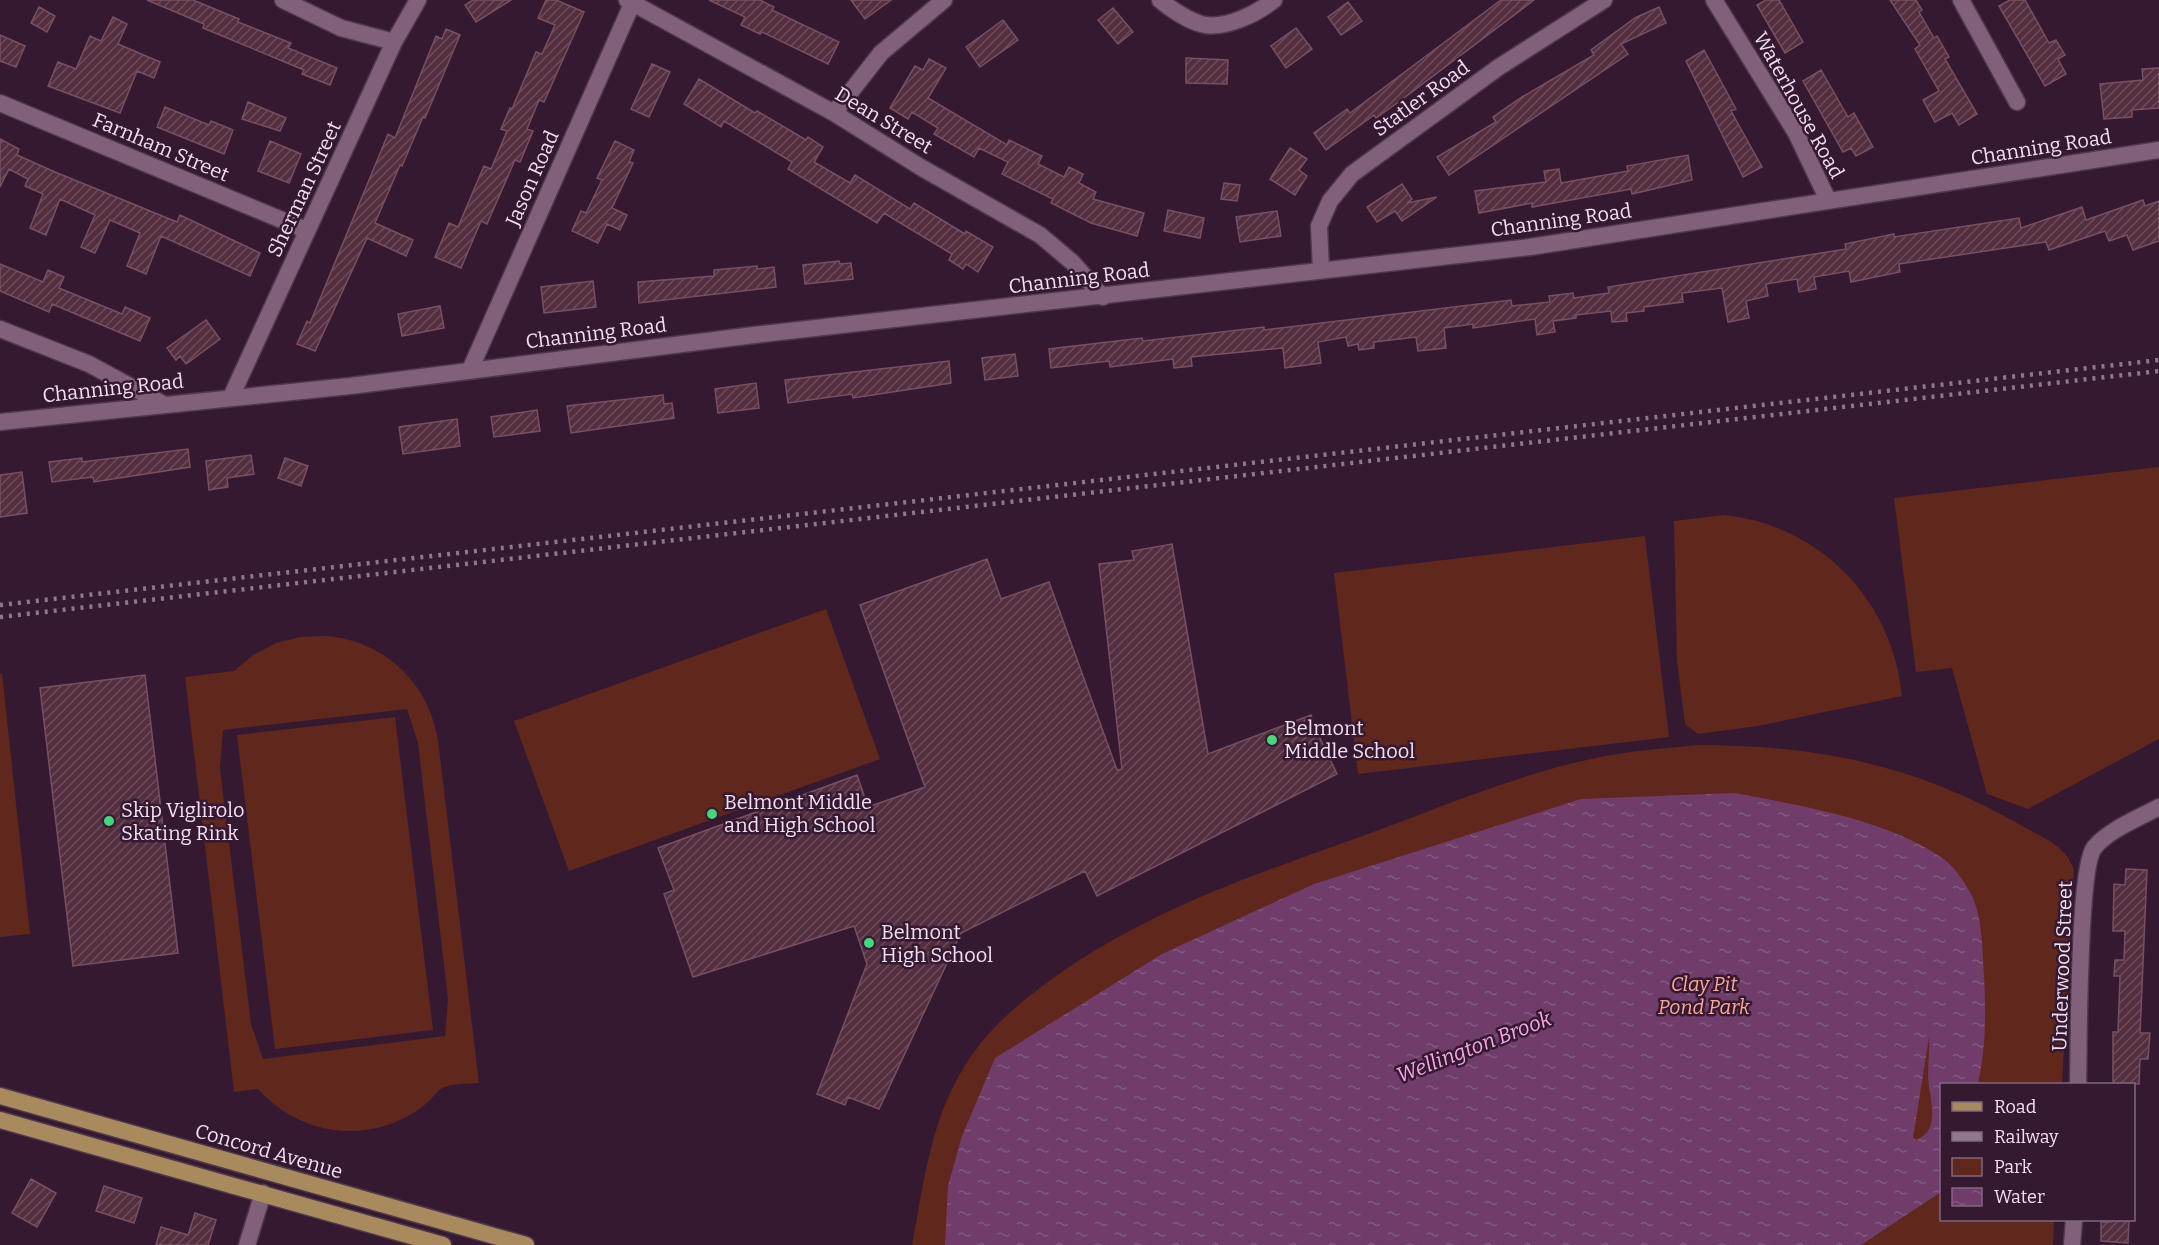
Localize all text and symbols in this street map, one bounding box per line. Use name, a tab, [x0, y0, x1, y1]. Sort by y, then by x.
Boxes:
street label: Waterhouse Road	[1749, 27, 1849, 183]
street label: Statler Road	[1368, 55, 1474, 141]
street label: Dean Street	[831, 82, 937, 158]
street label: Farnham Street	[89, 107, 233, 187]
street label: Sherman Street	[262, 117, 346, 261]
street label: Channing Road	[1969, 124, 2113, 170]
street label: Jason Road	[500, 126, 564, 230]
street label: Channing Road	[1489, 198, 1633, 242]
street label: Channing Road	[1007, 257, 1151, 299]
street label: Channing Road	[524, 312, 668, 354]
street label: Channing Road	[41, 369, 185, 407]
place label: Belmont Middle School	[1284, 716, 1415, 763]
marker: Belmont Middle School	[1265, 733, 1279, 747]
place label: Belmont Middle and High School	[724, 790, 876, 837]
place label: Skip Viglirolo Skating Rink	[121, 798, 245, 845]
marker: Belmont Middle and High School	[705, 807, 719, 821]
marker: Skip Viglirolo Skating Rink	[102, 814, 116, 828]
street label: Underwood Street	[2047, 880, 2077, 1052]
place label: Belmont High School	[881, 920, 993, 967]
marker: Belmont High School	[862, 936, 876, 950]
park label: Clay Pit Pond Park	[1658, 972, 1750, 1019]
water label: Wellington Brook	[1393, 1005, 1556, 1088]
legend	[1940, 1083, 2135, 1221]
text: Road	[1994, 1096, 2037, 1118]
street label: Concord Avenue	[192, 1118, 346, 1184]
text: Railway	[1994, 1126, 2059, 1148]
text: Park	[1994, 1156, 2033, 1178]
text: Water	[1994, 1186, 2045, 1208]

